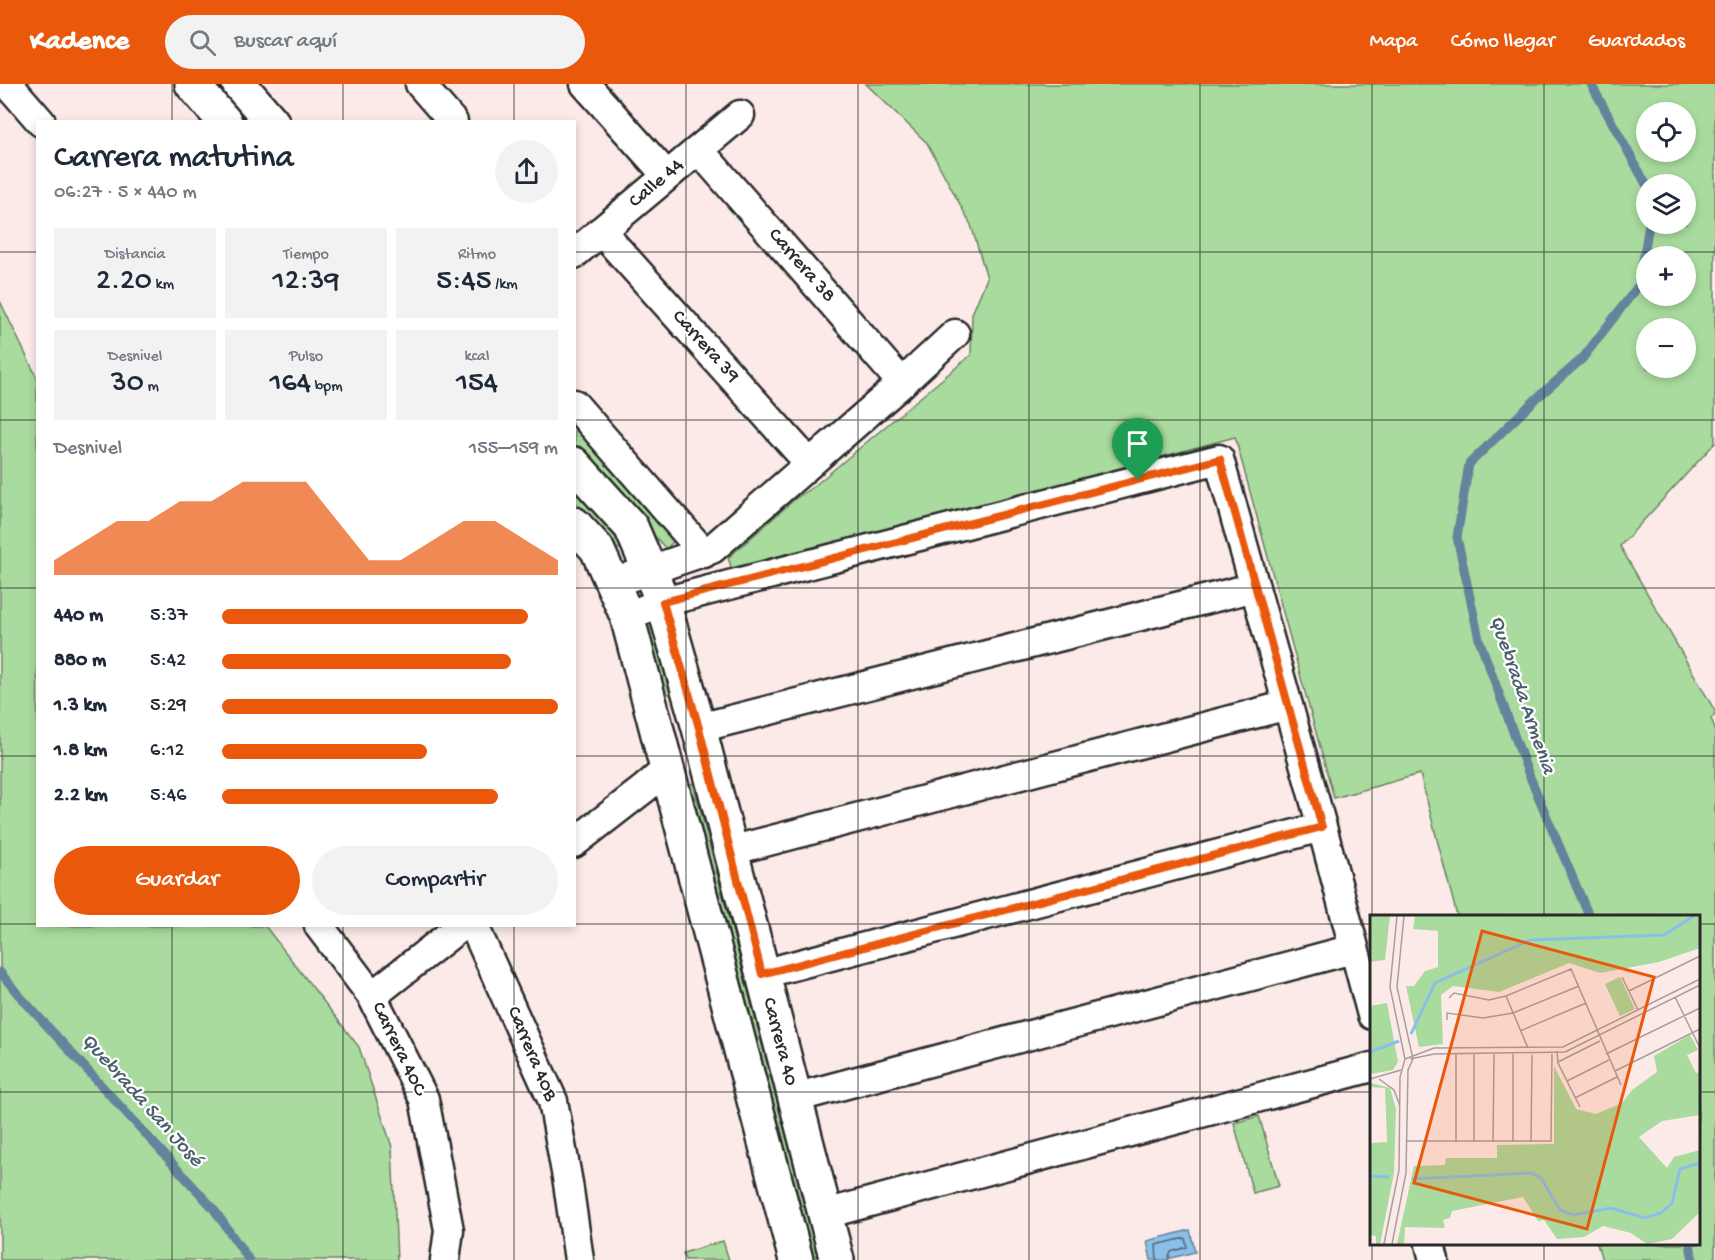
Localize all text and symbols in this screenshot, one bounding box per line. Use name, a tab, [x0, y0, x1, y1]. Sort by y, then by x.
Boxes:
search box	[165, 15, 585, 69]
text: Kadence	[30, 26, 129, 59]
icon: search	[186, 26, 219, 59]
text: Buscar aquí	[234, 29, 337, 55]
text: Mapa	[1369, 30, 1418, 55]
text: Cómo llegar	[1451, 30, 1555, 55]
text: Guardados	[1588, 30, 1685, 55]
map controls	[1636, 102, 1696, 378]
button: locate	[1636, 102, 1696, 162]
text: Carrera matutina	[54, 140, 294, 178]
button: share	[495, 140, 558, 203]
street label: Calle 44	[625, 154, 690, 214]
button: layers	[1636, 174, 1696, 234]
text: 06:27 · 5 × 440 m	[54, 182, 197, 205]
street label: Carrera 38	[763, 224, 839, 308]
text: Distancia	[105, 246, 165, 265]
text: Tiempo	[283, 246, 329, 265]
text: Ritmo	[458, 246, 496, 265]
button: +	[1636, 246, 1696, 306]
text: 2.20	[96, 265, 152, 300]
text: 12:39	[273, 265, 339, 300]
text: 5:45	[436, 265, 492, 300]
text: km	[152, 276, 174, 295]
text: /km	[492, 276, 518, 295]
street label: Carrera 39	[666, 306, 744, 388]
button: −	[1636, 318, 1696, 378]
text: Desnivel	[108, 348, 162, 367]
text: Pulso	[289, 348, 323, 367]
text: kcal	[465, 348, 489, 367]
text: 30	[111, 367, 144, 402]
text: 164	[270, 367, 311, 402]
text: 154	[456, 367, 498, 402]
text: m	[144, 378, 159, 397]
text: bpm	[311, 378, 342, 397]
pin	[1112, 418, 1163, 480]
icon: arrive	[1121, 427, 1154, 460]
text: Desnivel	[54, 438, 122, 461]
text: 155–159 m	[469, 438, 558, 461]
text: 440 m	[54, 605, 103, 628]
text: 5:37	[150, 605, 188, 628]
water label: Quebrada Armenia	[1482, 613, 1560, 779]
text: 880 m	[54, 650, 106, 673]
text: 5:42	[150, 650, 186, 673]
text: 1.3 km	[54, 695, 107, 718]
text: 5:29	[150, 695, 187, 718]
text: 1.8 km	[54, 740, 107, 763]
text: 6:12	[150, 740, 184, 763]
text: 2.2 km	[54, 785, 108, 808]
text: 5:46	[150, 785, 186, 808]
button: Guardar	[54, 846, 300, 915]
button: Compartir	[312, 846, 558, 915]
inset map	[1370, 915, 1700, 1245]
street label: Carrera 40	[756, 995, 802, 1089]
street label: Carrera 40C	[366, 999, 431, 1100]
street label: Carrera 40B	[501, 1003, 562, 1105]
water label: Quebrada San José	[75, 1029, 208, 1174]

